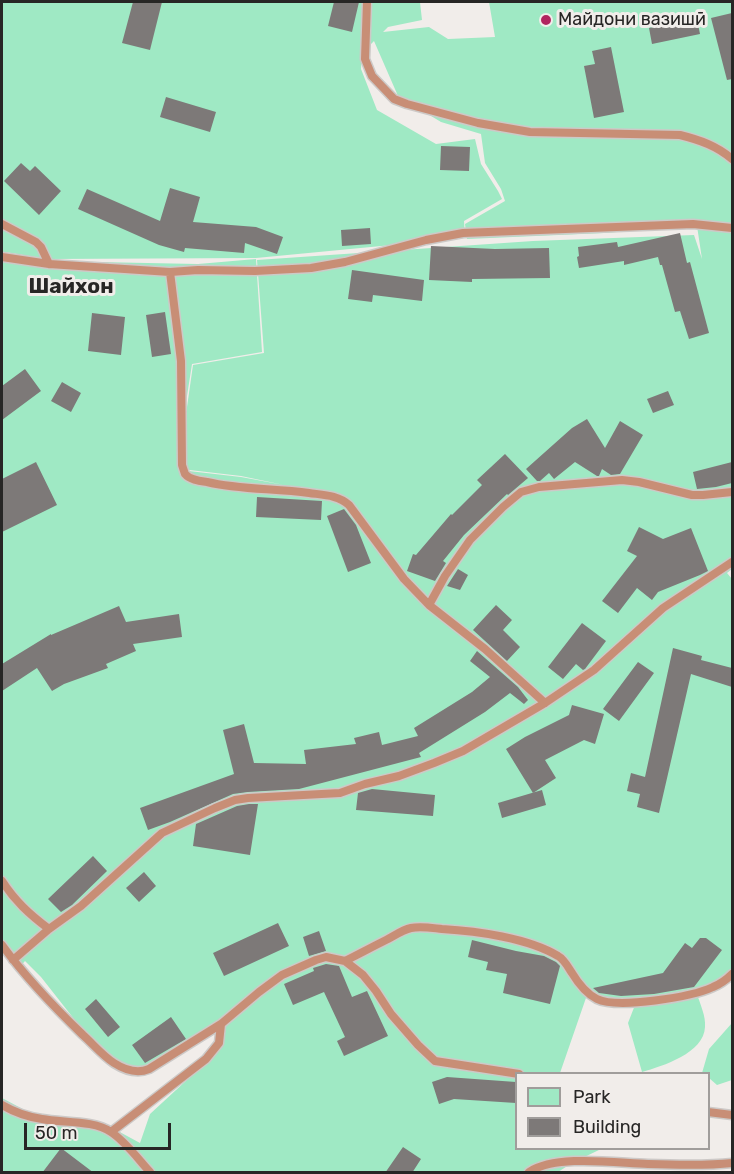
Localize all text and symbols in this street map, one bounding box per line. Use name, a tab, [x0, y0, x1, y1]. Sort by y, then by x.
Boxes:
place label: Майдони вазишӣ	[558, 9, 706, 31]
marker: Майдони вазишӣ	[539, 13, 553, 27]
district label: Шайхон	[28, 274, 114, 300]
legend	[515, 1072, 710, 1150]
text: Park	[573, 1086, 610, 1108]
scale bar	[27, 1111, 174, 1149]
text: Building	[573, 1116, 641, 1138]
text: 50 m	[35, 1122, 78, 1144]

